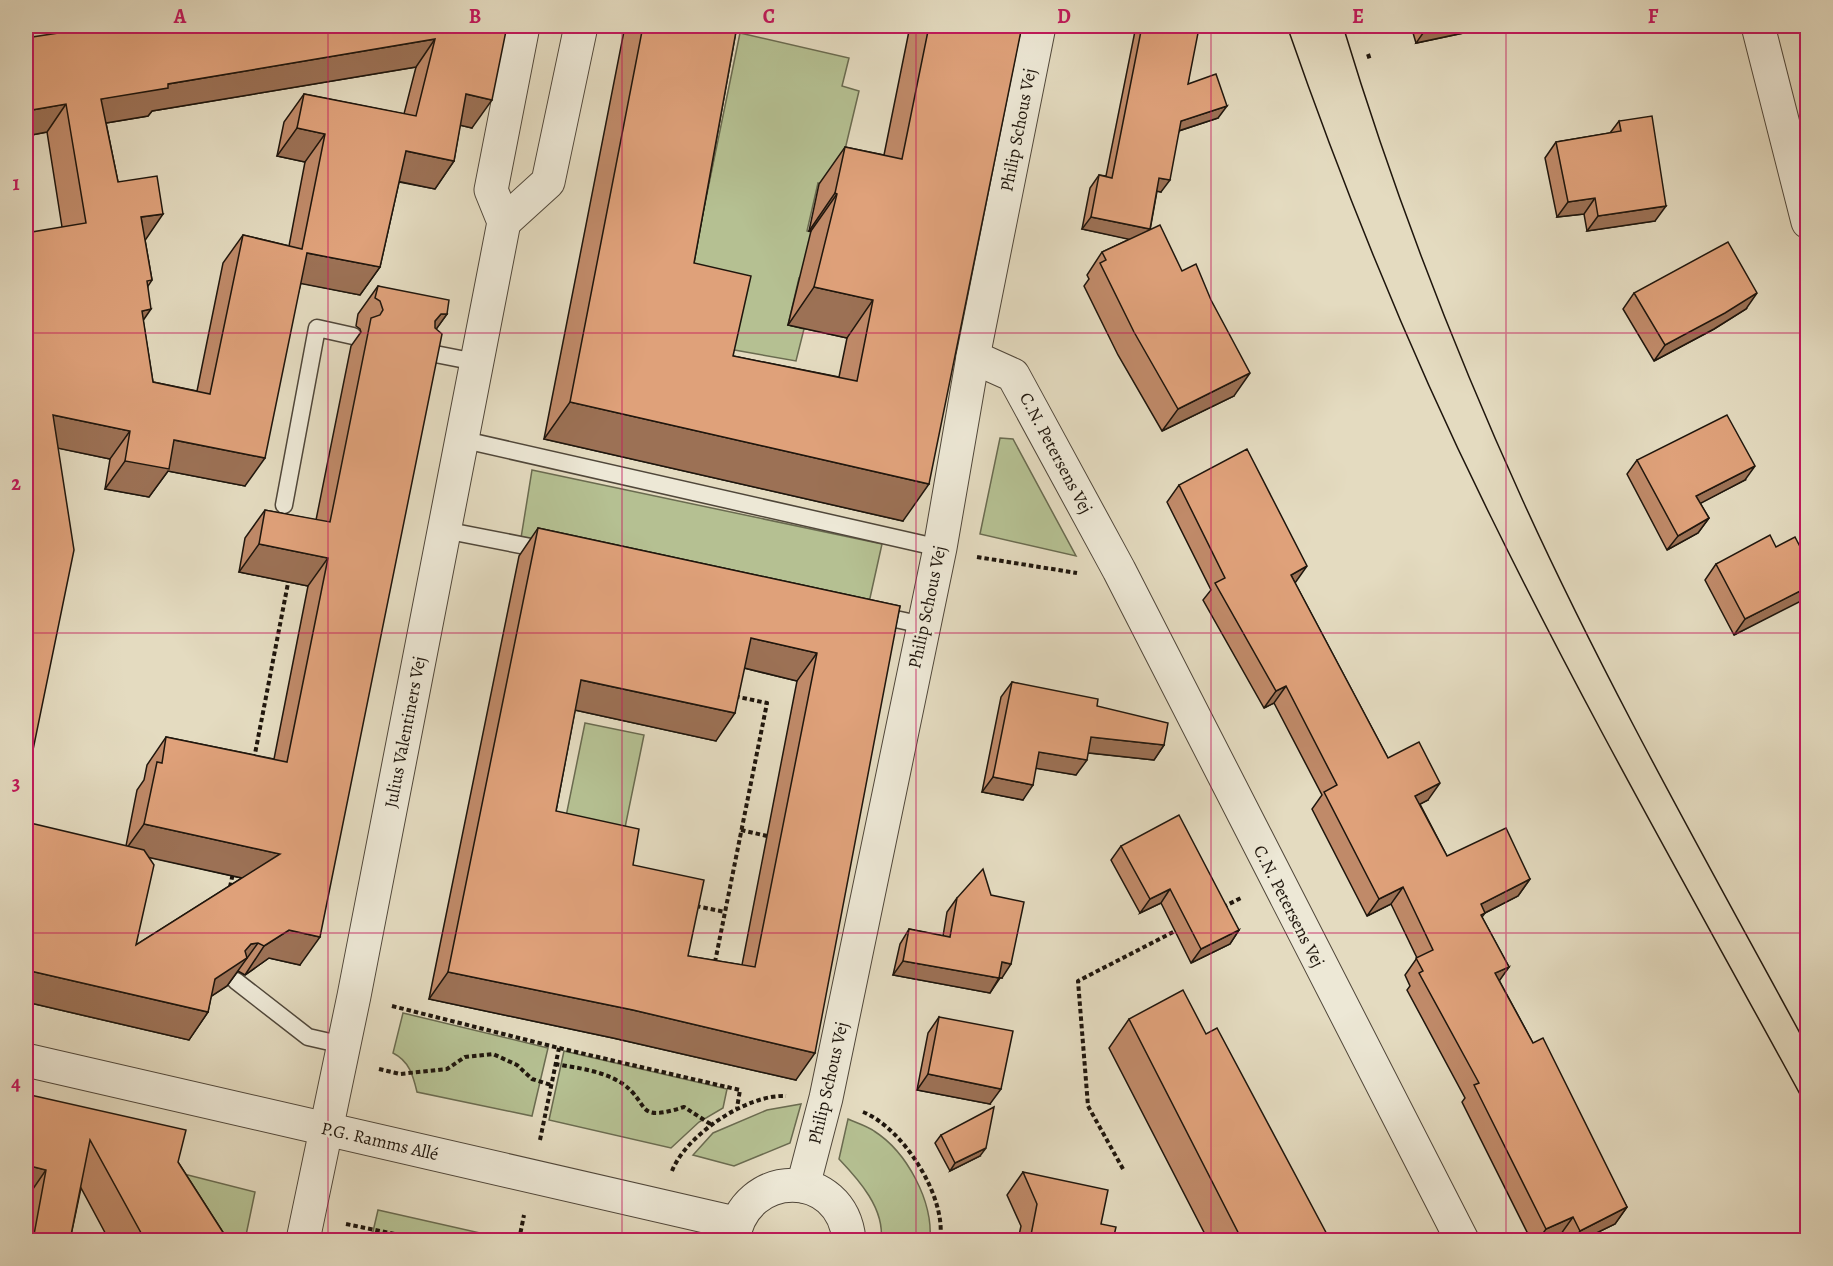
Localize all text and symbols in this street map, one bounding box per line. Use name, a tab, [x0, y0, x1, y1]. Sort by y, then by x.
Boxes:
text: A	[173, 3, 187, 30]
text: B	[469, 3, 481, 30]
text: C	[763, 3, 775, 30]
text: D	[1057, 3, 1071, 30]
text: E	[1352, 3, 1364, 30]
text: F	[1648, 3, 1659, 30]
street label: Philip Schous Vej	[994, 66, 1042, 194]
text: 1	[12, 170, 20, 197]
street label: C.N. Petersens Vej	[1014, 388, 1098, 518]
text: 2	[11, 470, 21, 497]
street label: Philip Schous Vej	[902, 543, 952, 671]
street label: Julius Valentiners Vej	[379, 654, 431, 810]
text: 3	[12, 770, 20, 797]
street label: C.N. Petersens Vej	[1248, 841, 1330, 971]
street label: Philip Schous Vej	[802, 1019, 854, 1147]
text: 4	[11, 1070, 21, 1097]
street label: P.G. Ramms Allé	[319, 1116, 441, 1166]

